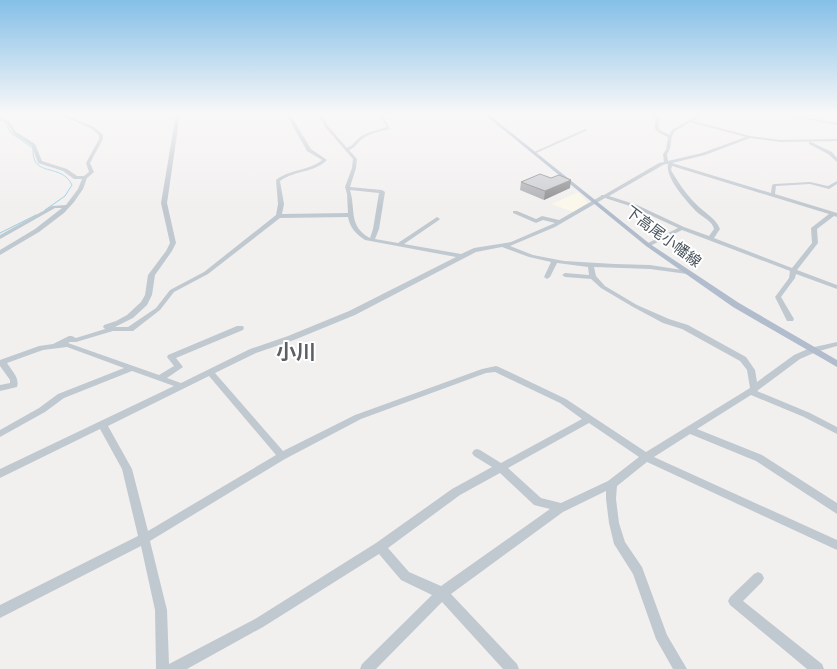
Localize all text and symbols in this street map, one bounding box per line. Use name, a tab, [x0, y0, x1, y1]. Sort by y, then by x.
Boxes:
street label: 下高尾小幡線	[621, 202, 705, 272]
district label: 小川	[276, 339, 316, 367]

